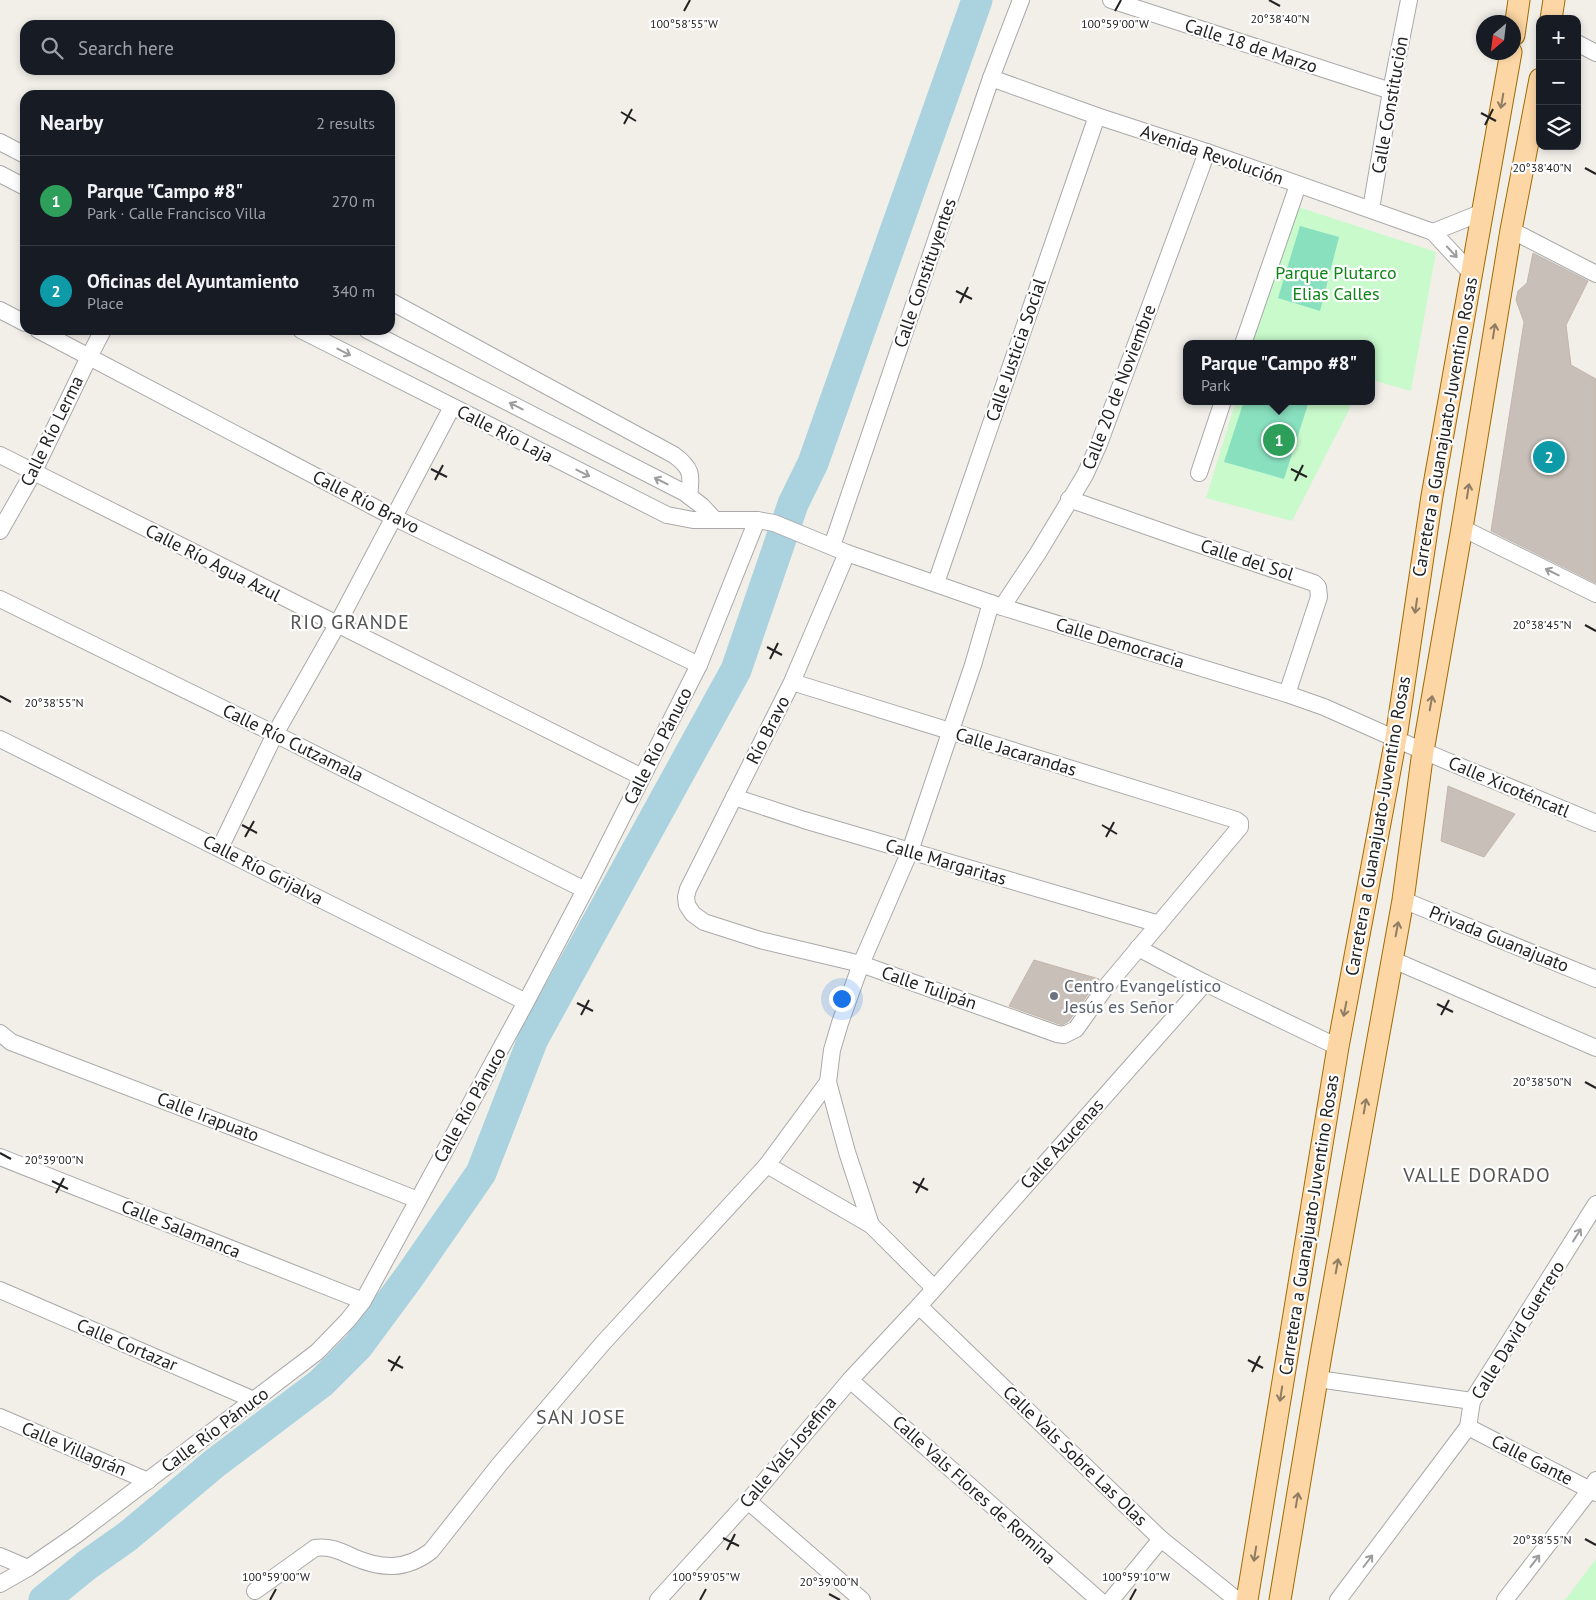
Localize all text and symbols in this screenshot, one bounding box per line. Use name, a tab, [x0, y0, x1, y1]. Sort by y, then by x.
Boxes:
text: 20°38'40"N	[1250, 11, 1310, 26]
street label: Calle 18 de Marzo	[1182, 13, 1320, 78]
north arrow	[1476, 15, 1521, 60]
map controls	[1536, 15, 1581, 150]
button: +	[1536, 15, 1581, 60]
text: 100°58'55"W	[650, 16, 718, 31]
text: 100°59'00"W	[1081, 16, 1149, 31]
search box	[20, 20, 395, 75]
icon: search	[38, 34, 66, 62]
street label: Calle Constitución	[1366, 34, 1413, 175]
text: Search here	[78, 36, 174, 60]
button: −	[1536, 60, 1581, 105]
one-way arrow	[1497, 92, 1507, 108]
button: layers	[1536, 105, 1581, 150]
text: Nearby	[40, 109, 103, 136]
text: 2 results	[316, 113, 375, 133]
street label: Avenida Revolución	[1138, 119, 1287, 190]
text: 20°38'40"N	[1512, 160, 1572, 175]
text: Parque "Campo #8"	[87, 179, 243, 203]
text: 1	[51, 191, 61, 211]
text: 270 m	[332, 191, 375, 211]
street label: Calle Constituyentes	[888, 195, 961, 351]
text: Park · Calle Francisco Villa	[87, 203, 266, 223]
one-way arrow	[1446, 246, 1458, 258]
park label: Parque Plutarco Elias Calles	[1275, 261, 1397, 305]
text: Oficinas del Ayuntamiento	[87, 269, 299, 293]
street label: Calle Justicia Social	[980, 275, 1051, 424]
street label: Carretera a Guanajuato-Juventino Rosas	[1407, 275, 1482, 579]
text: 2	[51, 281, 61, 301]
text: 340 m	[332, 281, 375, 301]
text: Place	[87, 293, 124, 313]
street label: Calle 20 de Noviembre	[1076, 301, 1161, 473]
one-way arrow	[1490, 323, 1500, 339]
popup	[1183, 340, 1375, 405]
one-way arrow	[336, 348, 351, 357]
text: Parque "Campo #8"	[1201, 351, 1357, 375]
street label: Calle Río Lerma	[15, 372, 88, 490]
text: Park	[1201, 375, 1230, 395]
street label: Calle Río Laja	[453, 400, 557, 468]
one-way arrow	[509, 401, 524, 410]
pin: 1	[1263, 421, 1295, 459]
pin: 2	[1533, 438, 1565, 476]
street label: Calle Río Bravo	[309, 465, 424, 538]
one-way arrow	[575, 469, 590, 478]
one-way arrow	[654, 476, 669, 485]
one-way arrow	[1464, 483, 1474, 499]
street label: Calle Río Agua Azul	[142, 519, 285, 607]
street label: Calle del Sol	[1198, 534, 1297, 586]
one-way arrow	[1545, 567, 1560, 576]
one-way arrow	[1411, 597, 1421, 613]
district label: RIO GRANDE	[290, 609, 410, 635]
street label: Calle Democracia	[1053, 612, 1187, 673]
text: 20°38'45"N	[1512, 617, 1572, 632]
street label: Carretera a Guanajuato-Juventino Rosas	[1340, 674, 1415, 978]
street label: Calle Río Pánuco	[618, 683, 697, 808]
street label: Río Bravo	[741, 692, 794, 768]
text: 20°38'55"N	[24, 695, 84, 710]
one-way arrow	[1427, 695, 1437, 711]
street label: Calle Río Cutzamala	[219, 699, 367, 787]
street label: Calle Jacarandas	[953, 722, 1080, 781]
street label: Calle Xicoténcatl	[1445, 751, 1574, 823]
street label: Calle Río Grijalva	[199, 829, 327, 910]
street label: Calle Margaritas	[883, 833, 1009, 890]
street label: Privada Guanajuato	[1426, 900, 1572, 977]
one-way arrow	[1393, 921, 1403, 937]
street label: Calle Tulipán	[879, 961, 980, 1015]
place label: Centro Evangelístico Jesús es Señor	[1063, 974, 1221, 1018]
your location	[829, 986, 855, 1012]
marker: Centro Evangelístico Jesús es Señor	[1048, 990, 1060, 1002]
one-way arrow	[1340, 1001, 1350, 1017]
street label: Calle Río Pánuco	[428, 1043, 511, 1166]
street label: Carretera a Guanajuato-Juventino Rosas	[1273, 1073, 1344, 1377]
text: 20°38'50"N	[1512, 1074, 1572, 1089]
street label: Calle Irapuato	[154, 1087, 263, 1147]
street label: Calle Azucenas	[1015, 1094, 1108, 1194]
one-way arrow	[1361, 1098, 1371, 1114]
text: 20°39'00"N	[24, 1152, 84, 1167]
district label: VALLE DORADO	[1402, 1162, 1551, 1188]
street label: Calle Salamanca	[118, 1194, 244, 1263]
one-way arrow	[1572, 1229, 1582, 1243]
street label: Calle David Guerrero	[1466, 1256, 1569, 1403]
one-way arrow	[1333, 1258, 1343, 1274]
street label: Calle Cortazar	[73, 1313, 181, 1376]
street label: Calle Vals Sobre Las Olas	[998, 1381, 1152, 1531]
street label: Calle Río Pánuco	[156, 1382, 273, 1477]
one-way arrow	[1276, 1386, 1286, 1402]
street label: Calle Vals Josefina	[734, 1391, 841, 1512]
district label: SAN JOSE	[536, 1404, 626, 1430]
street label: Calle Vals Flores de Romina	[888, 1410, 1061, 1569]
street label: Calle Villagrán	[18, 1416, 130, 1481]
street label: Calle Gante	[1488, 1429, 1577, 1490]
one-way arrow	[1293, 1493, 1303, 1509]
text: 20°38'55"N	[1512, 1532, 1572, 1547]
one-way arrow	[1250, 1546, 1260, 1562]
one-way arrow	[1530, 1554, 1540, 1568]
one-way arrow	[1362, 1555, 1373, 1568]
text: 100°59'00"W	[242, 1569, 310, 1584]
text: 100°59'05"W	[672, 1569, 740, 1584]
text: 100°59'10"W	[1102, 1569, 1170, 1584]
text: 20°39'00"N	[799, 1574, 859, 1589]

